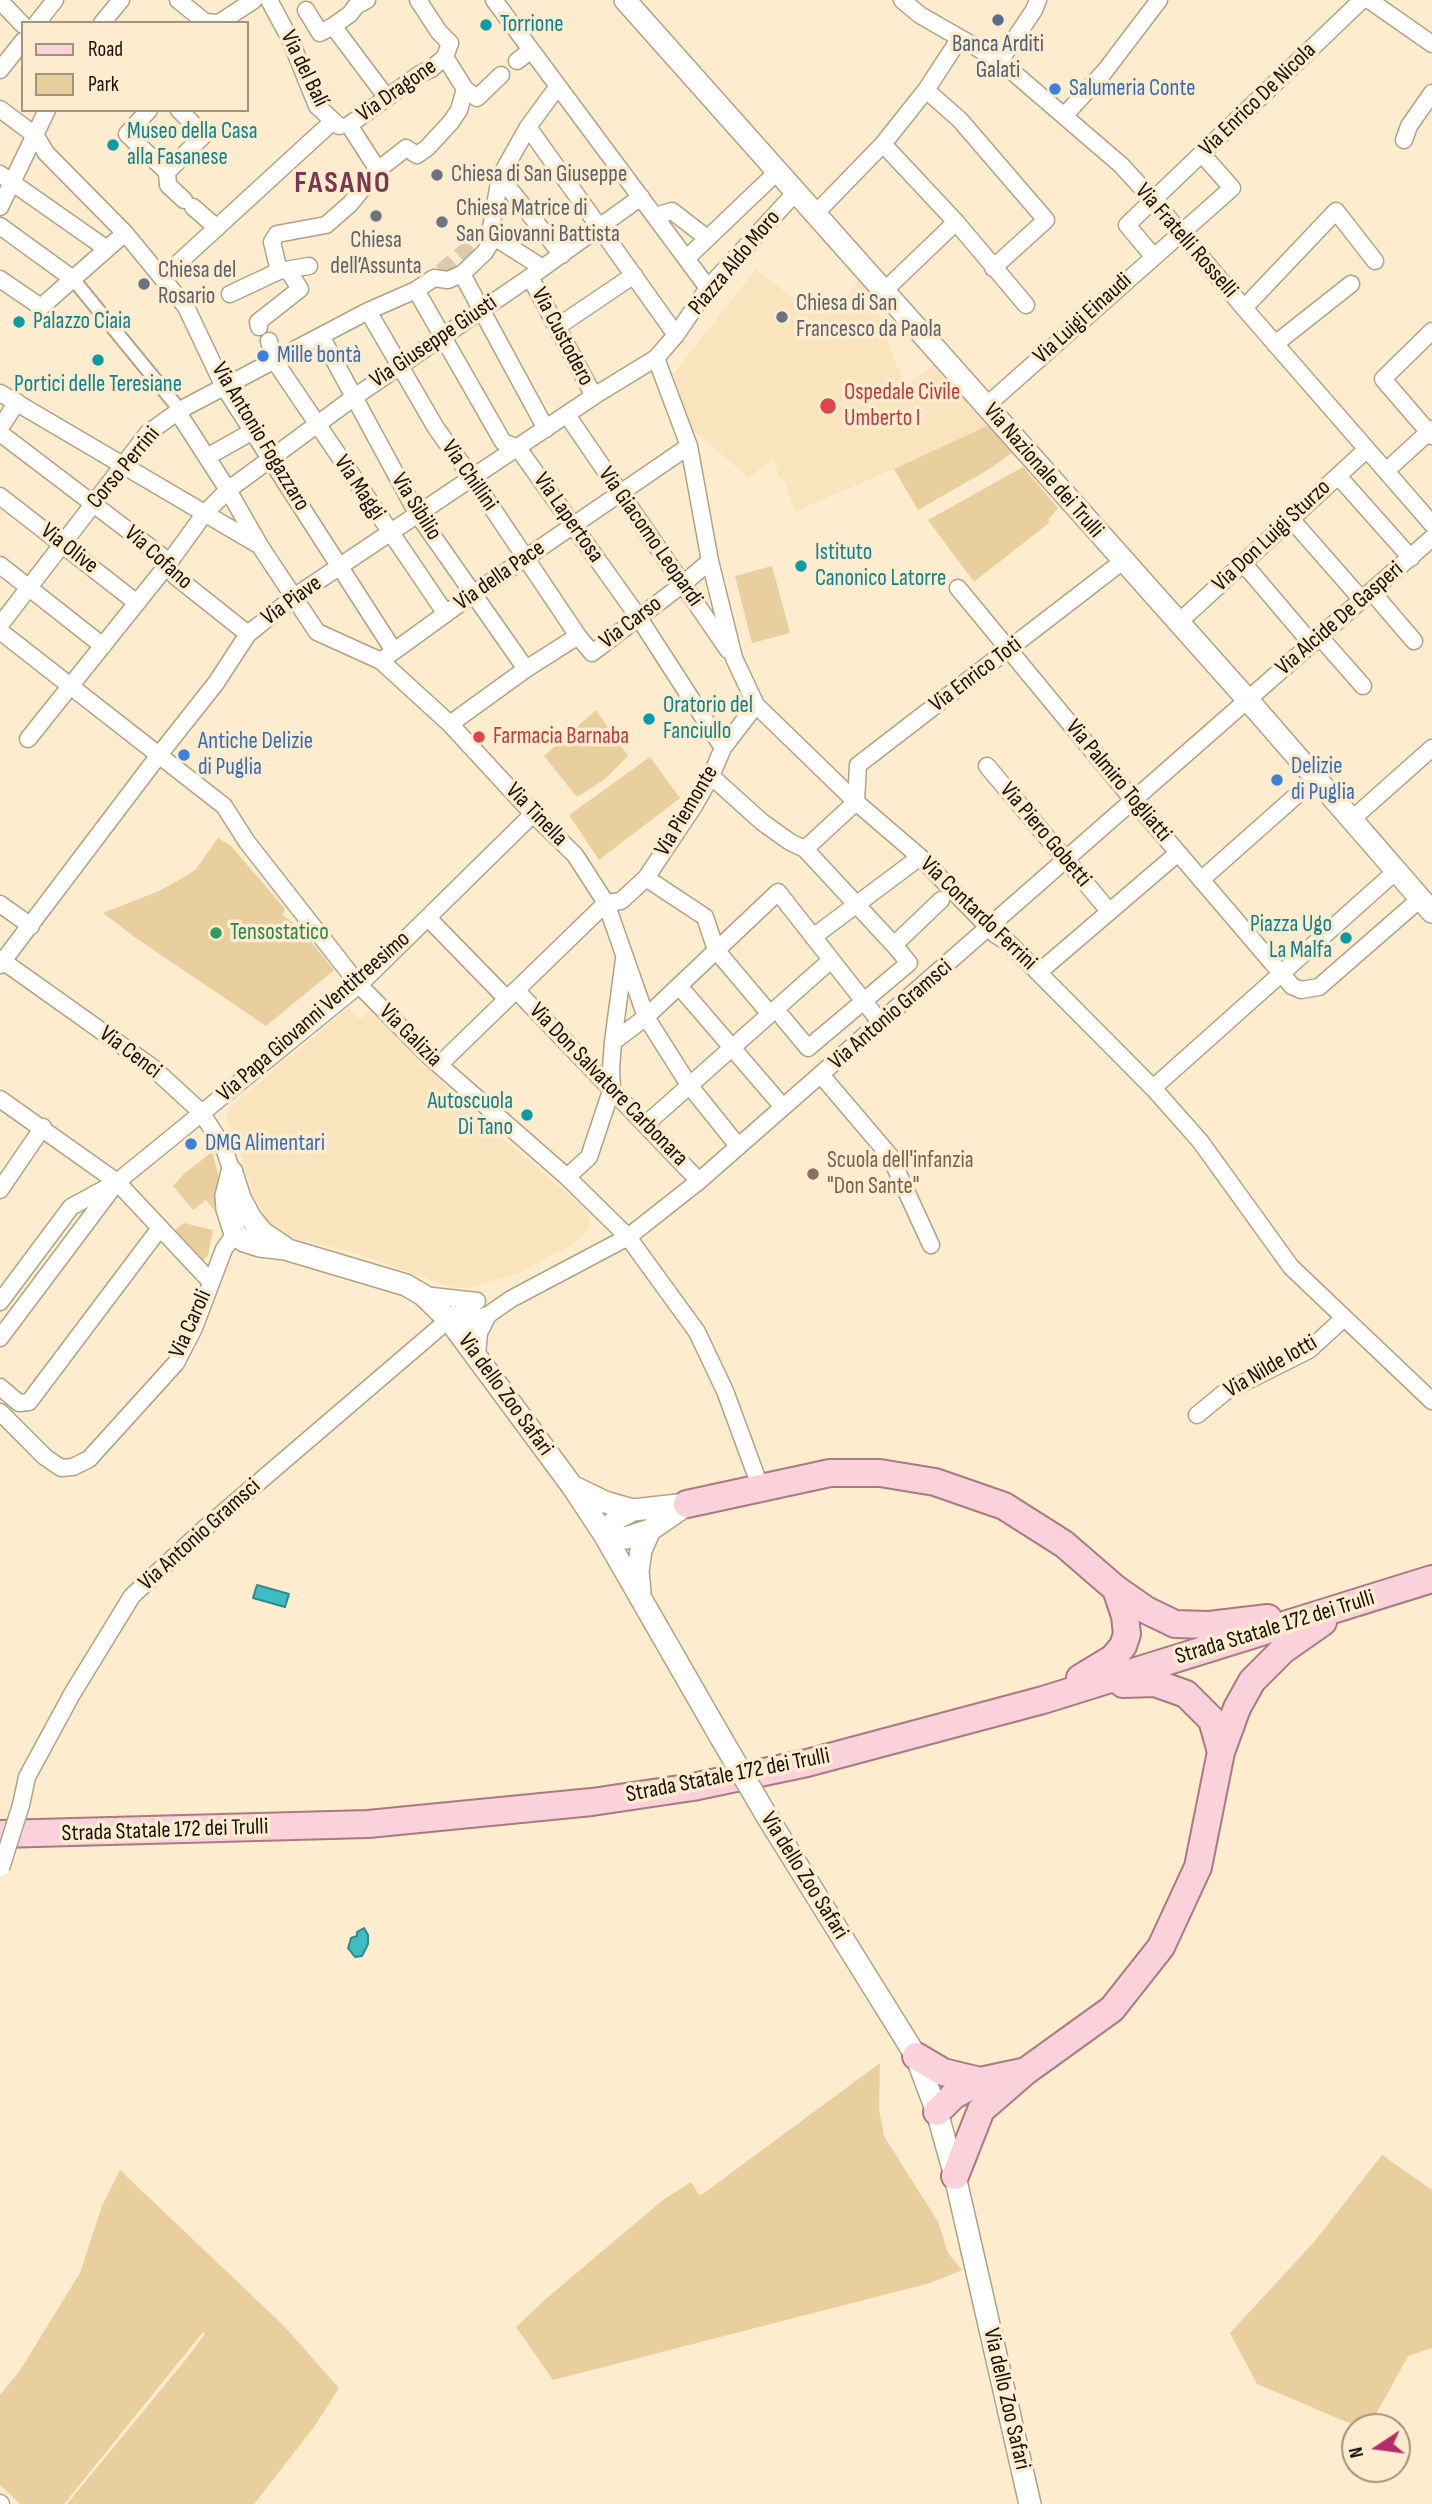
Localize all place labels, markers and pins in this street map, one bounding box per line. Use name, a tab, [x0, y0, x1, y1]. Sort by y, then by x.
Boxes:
place label: Torrione	[500, 11, 563, 39]
marker: Banca Arditi Galati	[990, 12, 1006, 28]
marker: Torrione	[478, 17, 494, 33]
place label: Banca Arditi Galati	[952, 31, 1044, 85]
place label: Salumeria Conte	[1069, 75, 1196, 103]
marker: Salumeria Conte	[1047, 81, 1063, 97]
place label: Museo della Casa alla Fasanese	[127, 118, 258, 172]
marker: Museo della Casa alla Fasanese	[105, 137, 121, 153]
place label: Chiesa di San Giuseppe	[451, 161, 627, 189]
marker: Chiesa di San Giuseppe	[429, 167, 445, 183]
place label: Chiesa Matrice di San Giovanni Battista	[456, 195, 620, 249]
marker: Chiesa dell’Assunta	[368, 208, 384, 224]
marker: Chiesa Matrice di San Giovanni Battista	[434, 214, 450, 230]
place label: Chiesa dell’Assunta	[330, 227, 422, 281]
place label: Chiesa del Rosario	[158, 257, 236, 311]
marker: Chiesa del Rosario	[136, 276, 152, 292]
place label: Chiesa di San Francesco da Paola	[796, 290, 942, 344]
place label: Palazzo Ciaia	[33, 308, 131, 336]
marker: Chiesa di San Francesco da Paola	[774, 309, 790, 325]
marker: Palazzo Ciaia	[11, 314, 27, 330]
place label: Mille bontà	[277, 342, 361, 370]
marker: Mille bontà	[255, 348, 271, 364]
marker: Portici delle Teresiane	[90, 352, 106, 368]
place label: Portici delle Teresiane	[14, 371, 182, 399]
place label: Ospedale Civile Umberto I	[844, 379, 960, 433]
marker: Ospedale Civile Umberto I	[818, 396, 838, 416]
place label: Istituto Canonico Latorre	[815, 539, 946, 593]
marker: Istituto Canonico Latorre	[793, 558, 809, 574]
place label: Oratorio del Fanciullo	[663, 692, 753, 746]
marker: Oratorio del Fanciullo	[641, 711, 657, 727]
place label: Farmacia Barnaba	[493, 723, 629, 751]
place label: Antiche Delizie di Puglia	[198, 728, 313, 782]
marker: Farmacia Barnaba	[471, 729, 487, 745]
marker: Antiche Delizie di Puglia	[176, 747, 192, 763]
place label: Delizie di Puglia	[1291, 753, 1355, 807]
marker: Delizie di Puglia	[1269, 772, 1285, 788]
place label: Piazza Ugo La Malfa	[1250, 911, 1332, 965]
place label: Tensostatico	[230, 919, 329, 947]
marker: Tensostatico	[208, 925, 224, 941]
marker: Piazza Ugo La Malfa	[1338, 930, 1354, 946]
place label: Autoscuola Di Tano	[427, 1088, 513, 1142]
marker: Autoscuola Di Tano	[519, 1107, 535, 1123]
place label: DMG Alimentari	[205, 1130, 325, 1158]
marker: DMG Alimentari	[183, 1136, 199, 1152]
place label: Scuola dell'infanzia "Don Sante"	[827, 1147, 974, 1201]
marker: Scuola dell'infanzia "Don Sante"	[805, 1166, 821, 1182]

